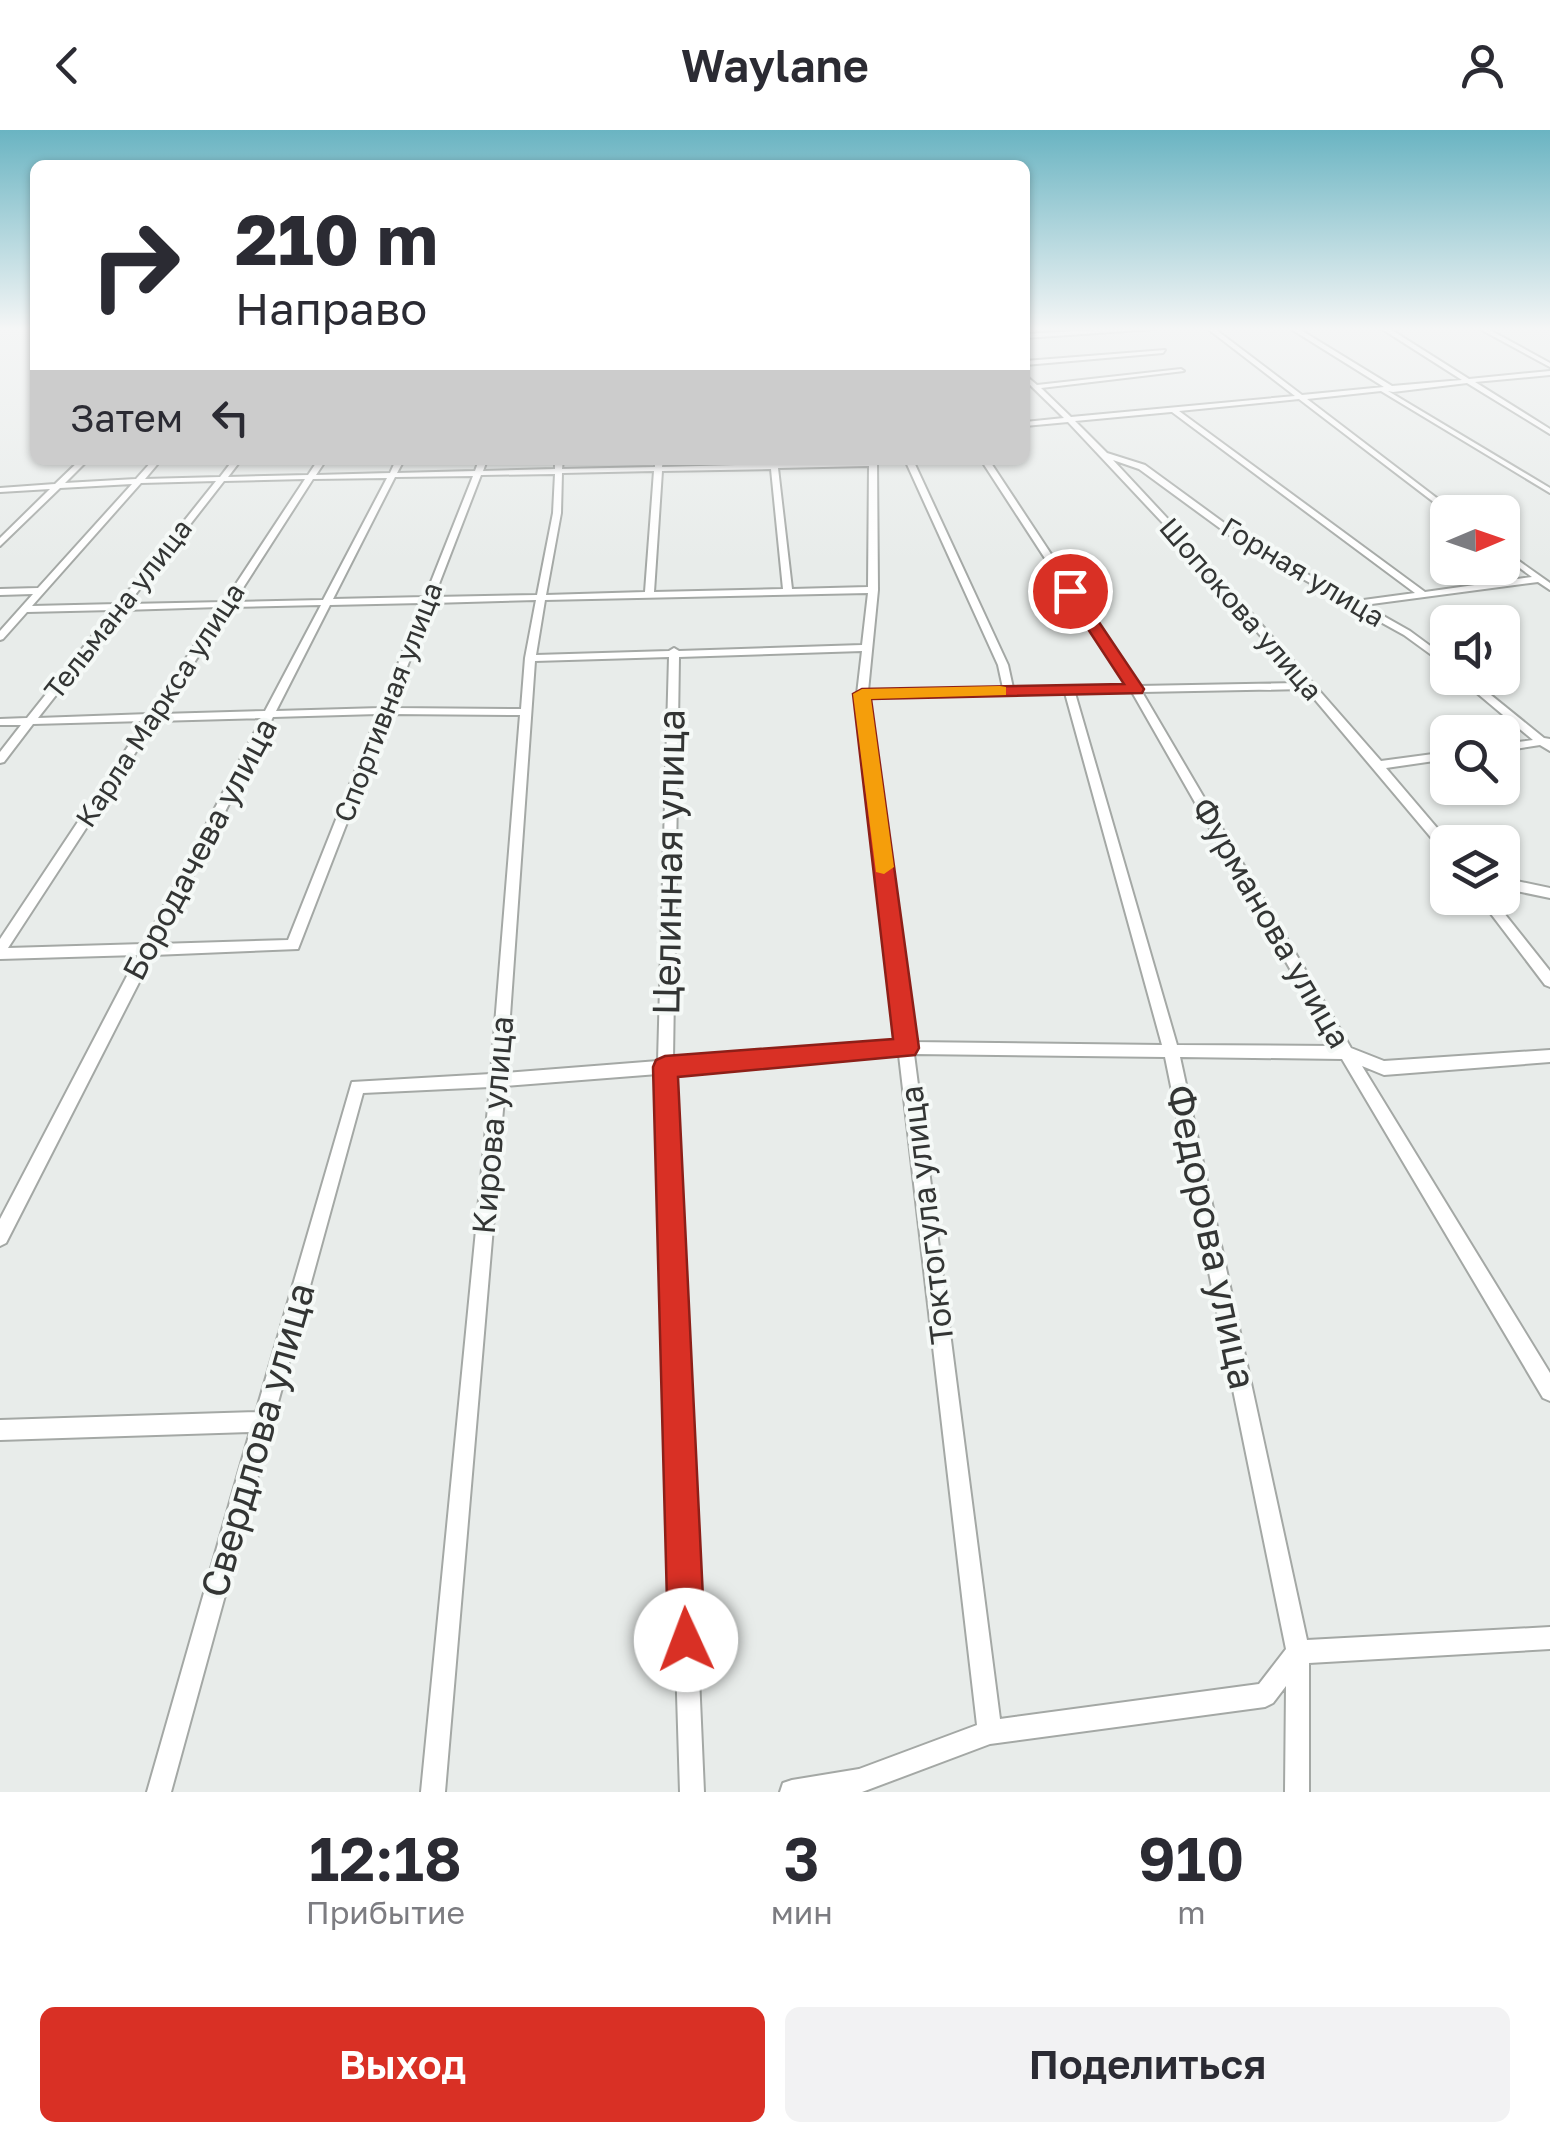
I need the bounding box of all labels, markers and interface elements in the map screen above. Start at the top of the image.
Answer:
icon: back [40,38,95,93]
text: Waylane [681,38,869,92]
icon: person [1455,38,1510,93]
text: 210 m [235,196,438,280]
icon: right [70,200,200,330]
text: Направо [235,281,427,335]
icon: left [203,390,258,445]
text: Затем [70,395,183,440]
north arrow [1430,495,1520,585]
map controls [1430,495,1520,915]
street label: Горная улица [1216,510,1391,633]
street label: Шопокова улица [1153,511,1329,707]
street label: Тельмана улица [37,512,198,705]
pin [1028,549,1113,634]
icon: arrive [1043,564,1098,619]
street label: Карла Маркса улица [68,577,251,833]
street label: Спортивная улица [327,577,448,826]
button: sound [1430,605,1520,695]
street label: Целинная улица [642,709,693,1015]
street label: Бородачева улица [114,711,284,986]
button: search [1430,715,1520,805]
street label: Фурманова улица [1185,791,1359,1054]
button: layers [1430,825,1520,915]
street label: Кирова улица [464,1014,520,1236]
street label: Федорова улица [1158,1080,1267,1393]
street label: Токтогула улица [891,1084,961,1347]
street label: Свердлова улица [190,1277,323,1602]
position arrow [634,1588,738,1692]
text: 12:18 [309,1822,462,1894]
text: 3 [784,1822,820,1894]
text: 910 [1138,1822,1244,1894]
text: Прибытие [306,1893,465,1931]
text: мин [771,1893,833,1931]
text: m [1177,1893,1206,1931]
button: Выход [40,2007,765,2122]
button: Поделиться [785,2007,1510,2122]

